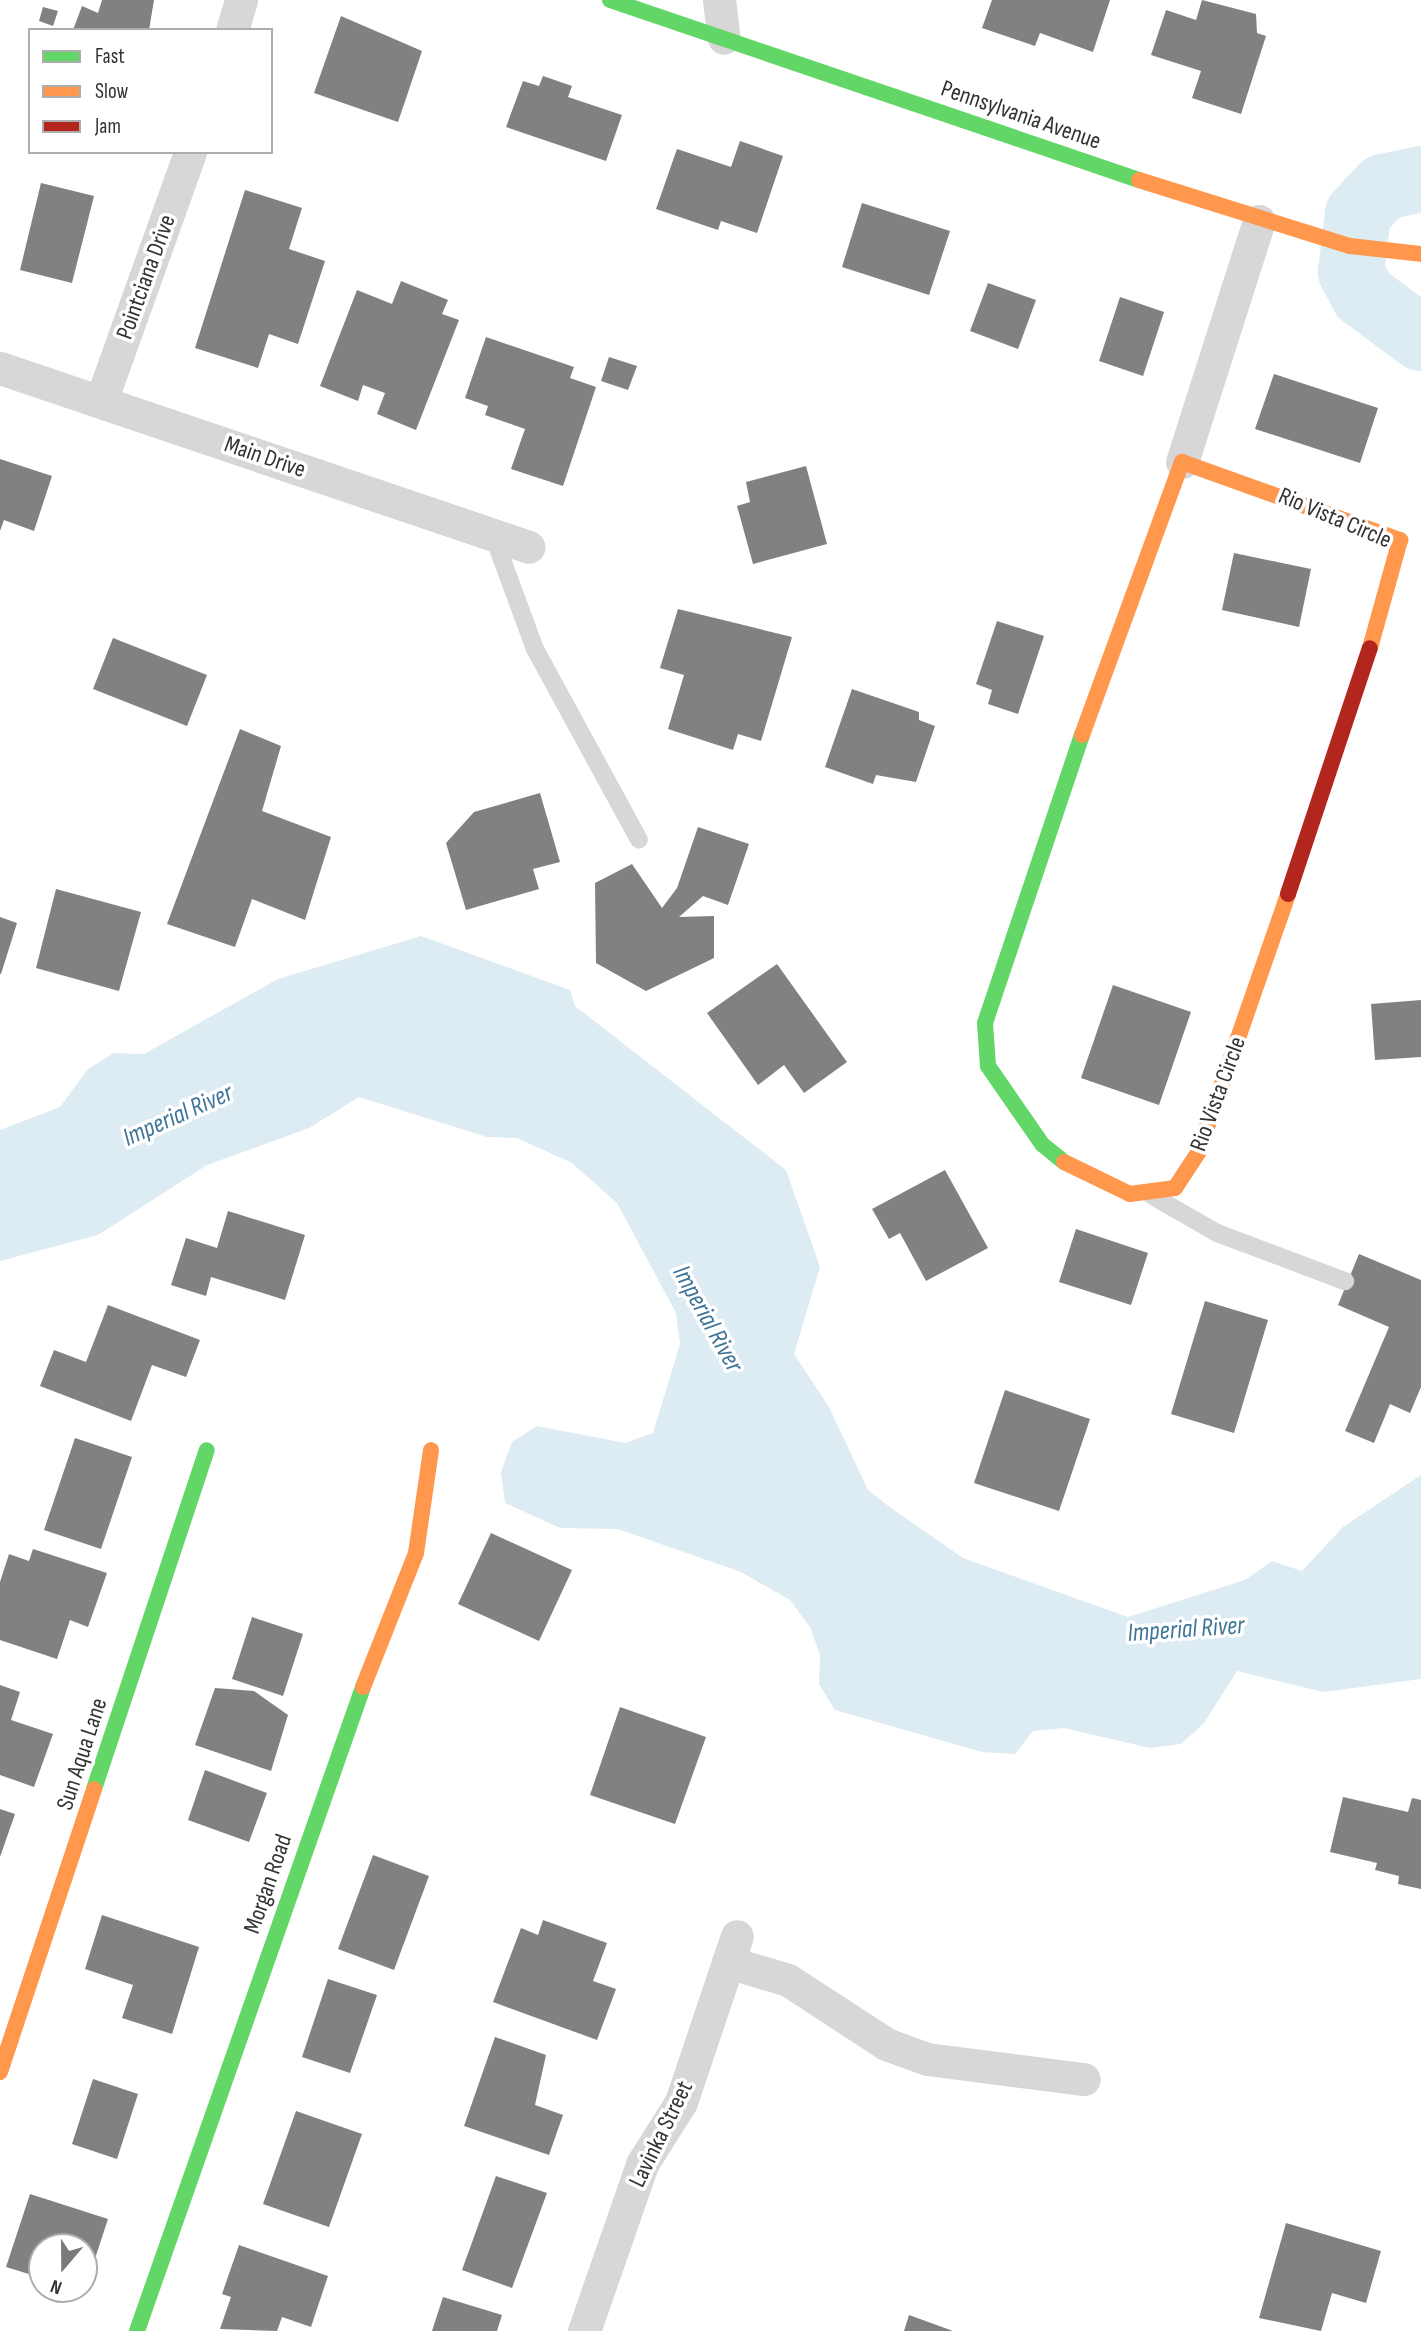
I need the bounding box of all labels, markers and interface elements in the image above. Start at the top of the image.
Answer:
legend [28,28,273,154]
text: Fast [95,44,125,69]
street label: Pennsylvania Avenue [937,74,1105,156]
text: Slow [95,79,128,104]
text: Jam [95,114,121,139]
street label: Pointciana Drive [110,211,182,343]
street label: Main Drive [221,430,309,484]
street label: Rio Vista Circle [1274,481,1396,555]
street label: Rio Vista Circle [1184,1033,1252,1155]
water label: Imperial River [118,1078,238,1154]
water label: Imperial River [665,1260,749,1378]
water label: Imperial River [1127,1610,1245,1650]
street label: Sun Aqua Lane [50,1694,114,1814]
street label: Morgan Road [238,1831,298,1937]
street label: Lavinka Street [623,2076,699,2192]
north arrow [28,2233,98,2303]
text: N [48,2274,65,2299]

